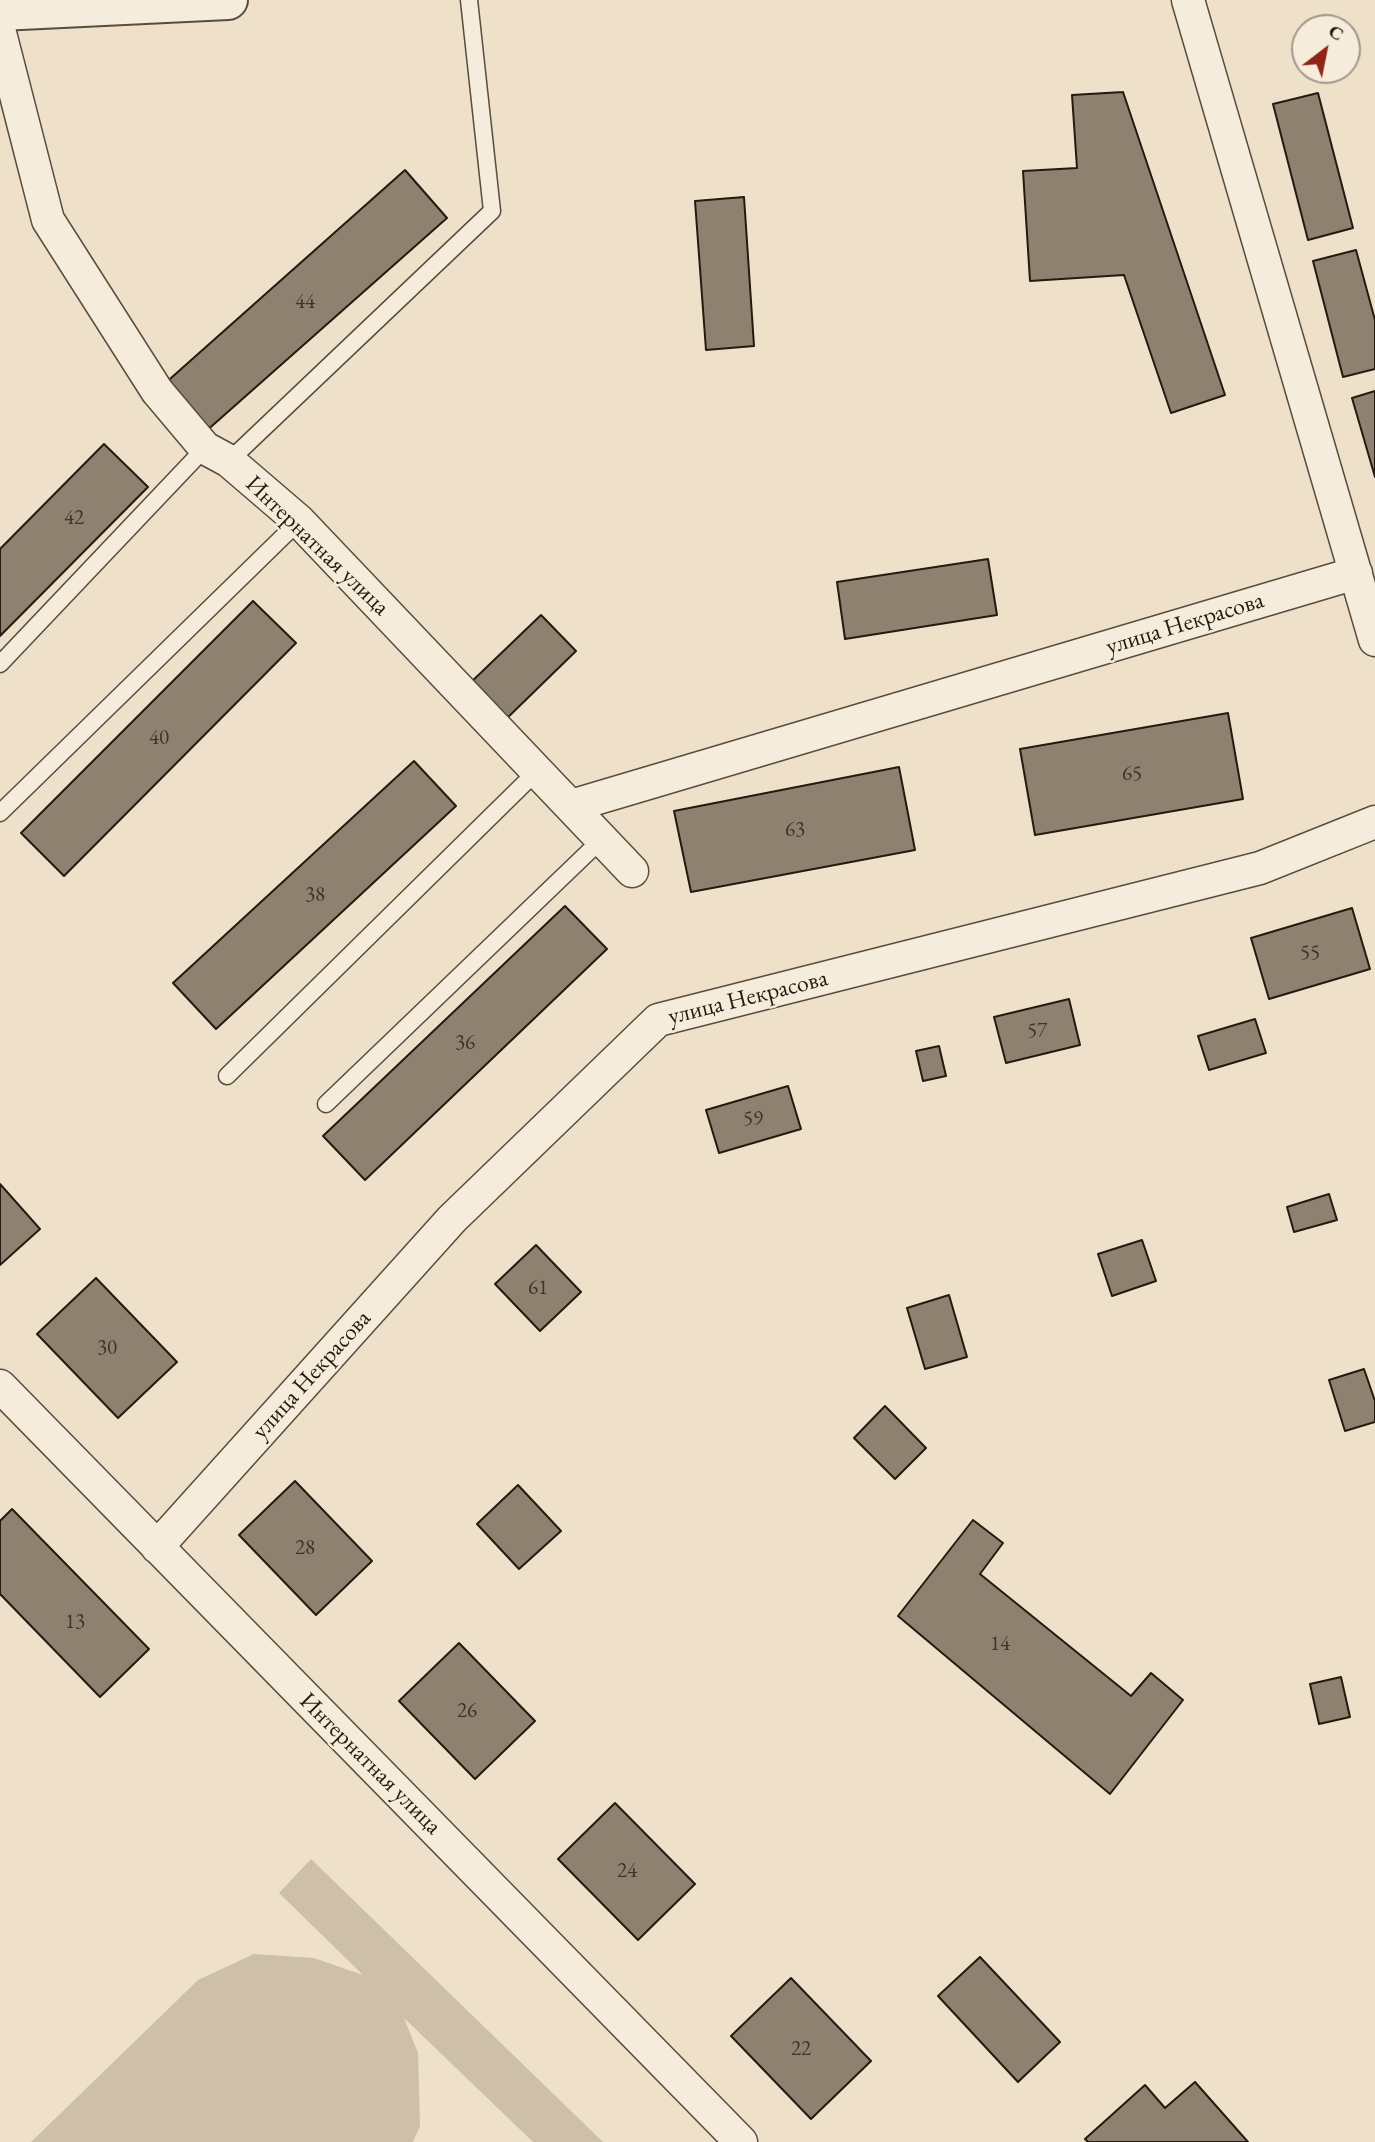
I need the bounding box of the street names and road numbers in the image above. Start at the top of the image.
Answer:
street label: Интернатная улица [239,470,395,622]
street label: улица Некрасова [1103,586,1267,662]
street label: улица Некрасова [665,964,831,1032]
street label: улица Некрасова [247,1305,377,1445]
street label: Интернатная улица [293,1687,447,1841]

